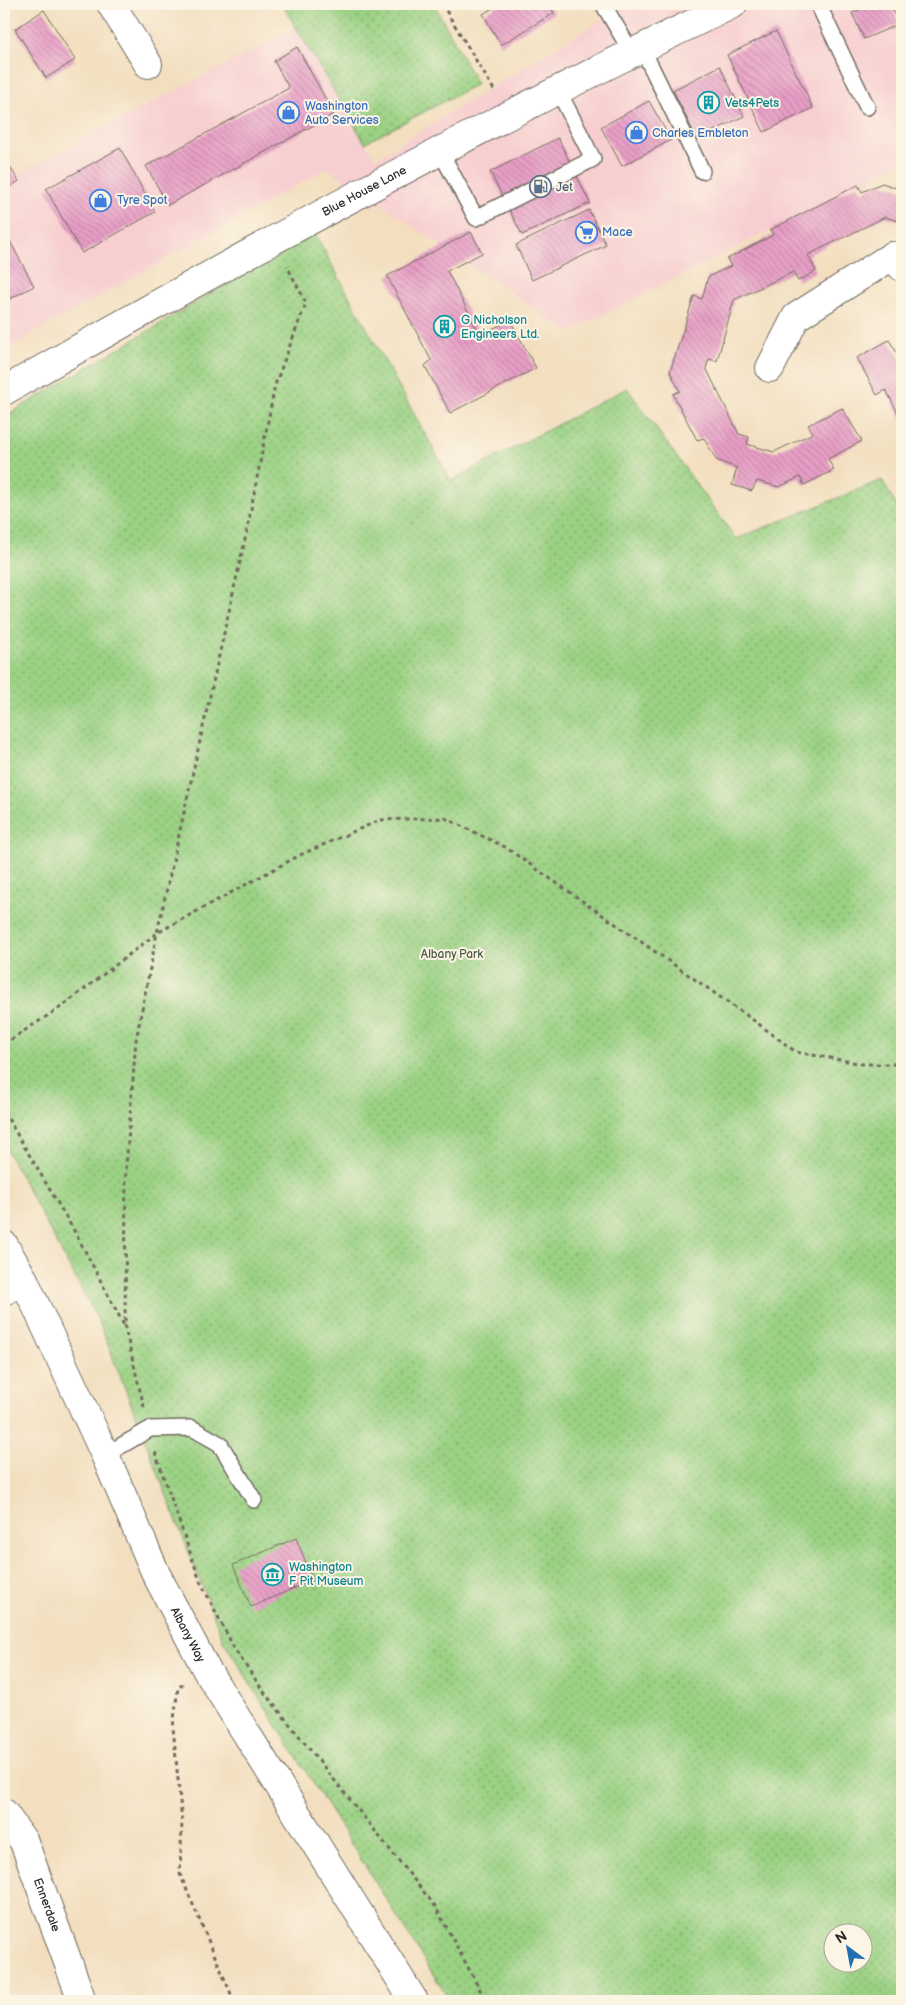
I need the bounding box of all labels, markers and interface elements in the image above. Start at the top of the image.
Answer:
building icon: Vets4Pets [697,91,721,115]
place label: Vets4Pets [725,96,779,111]
place label: Washington Auto Services [305,99,379,128]
shop icon: Washington Auto Services [277,101,301,125]
shop icon: Charles Embleton [624,121,648,145]
place label: Charles Embleton [652,126,749,141]
street label: Blue House Lane [320,163,409,220]
fuel station icon: Jet [528,175,552,199]
place label: Jet [556,180,573,195]
shop icon: Tyre Spot [89,188,113,212]
place label: Tyre Spot [117,193,168,208]
supermarket icon: Mace [574,220,598,244]
place label: Mace [602,225,633,240]
place label: G Nicholson Engineers Ltd. [461,313,539,342]
building icon: G Nicholson Engineers Ltd. [433,315,457,339]
park label: Albany Park [421,947,483,962]
place label: Washington F Pit Museum [289,1560,363,1589]
museum icon: Washington F Pit Museum [261,1562,285,1586]
street label: Albany Way [167,1605,208,1665]
street label: Ennerdale [30,1876,63,1934]
north arrow [824,1922,874,1972]
text: N [832,1927,850,1947]

